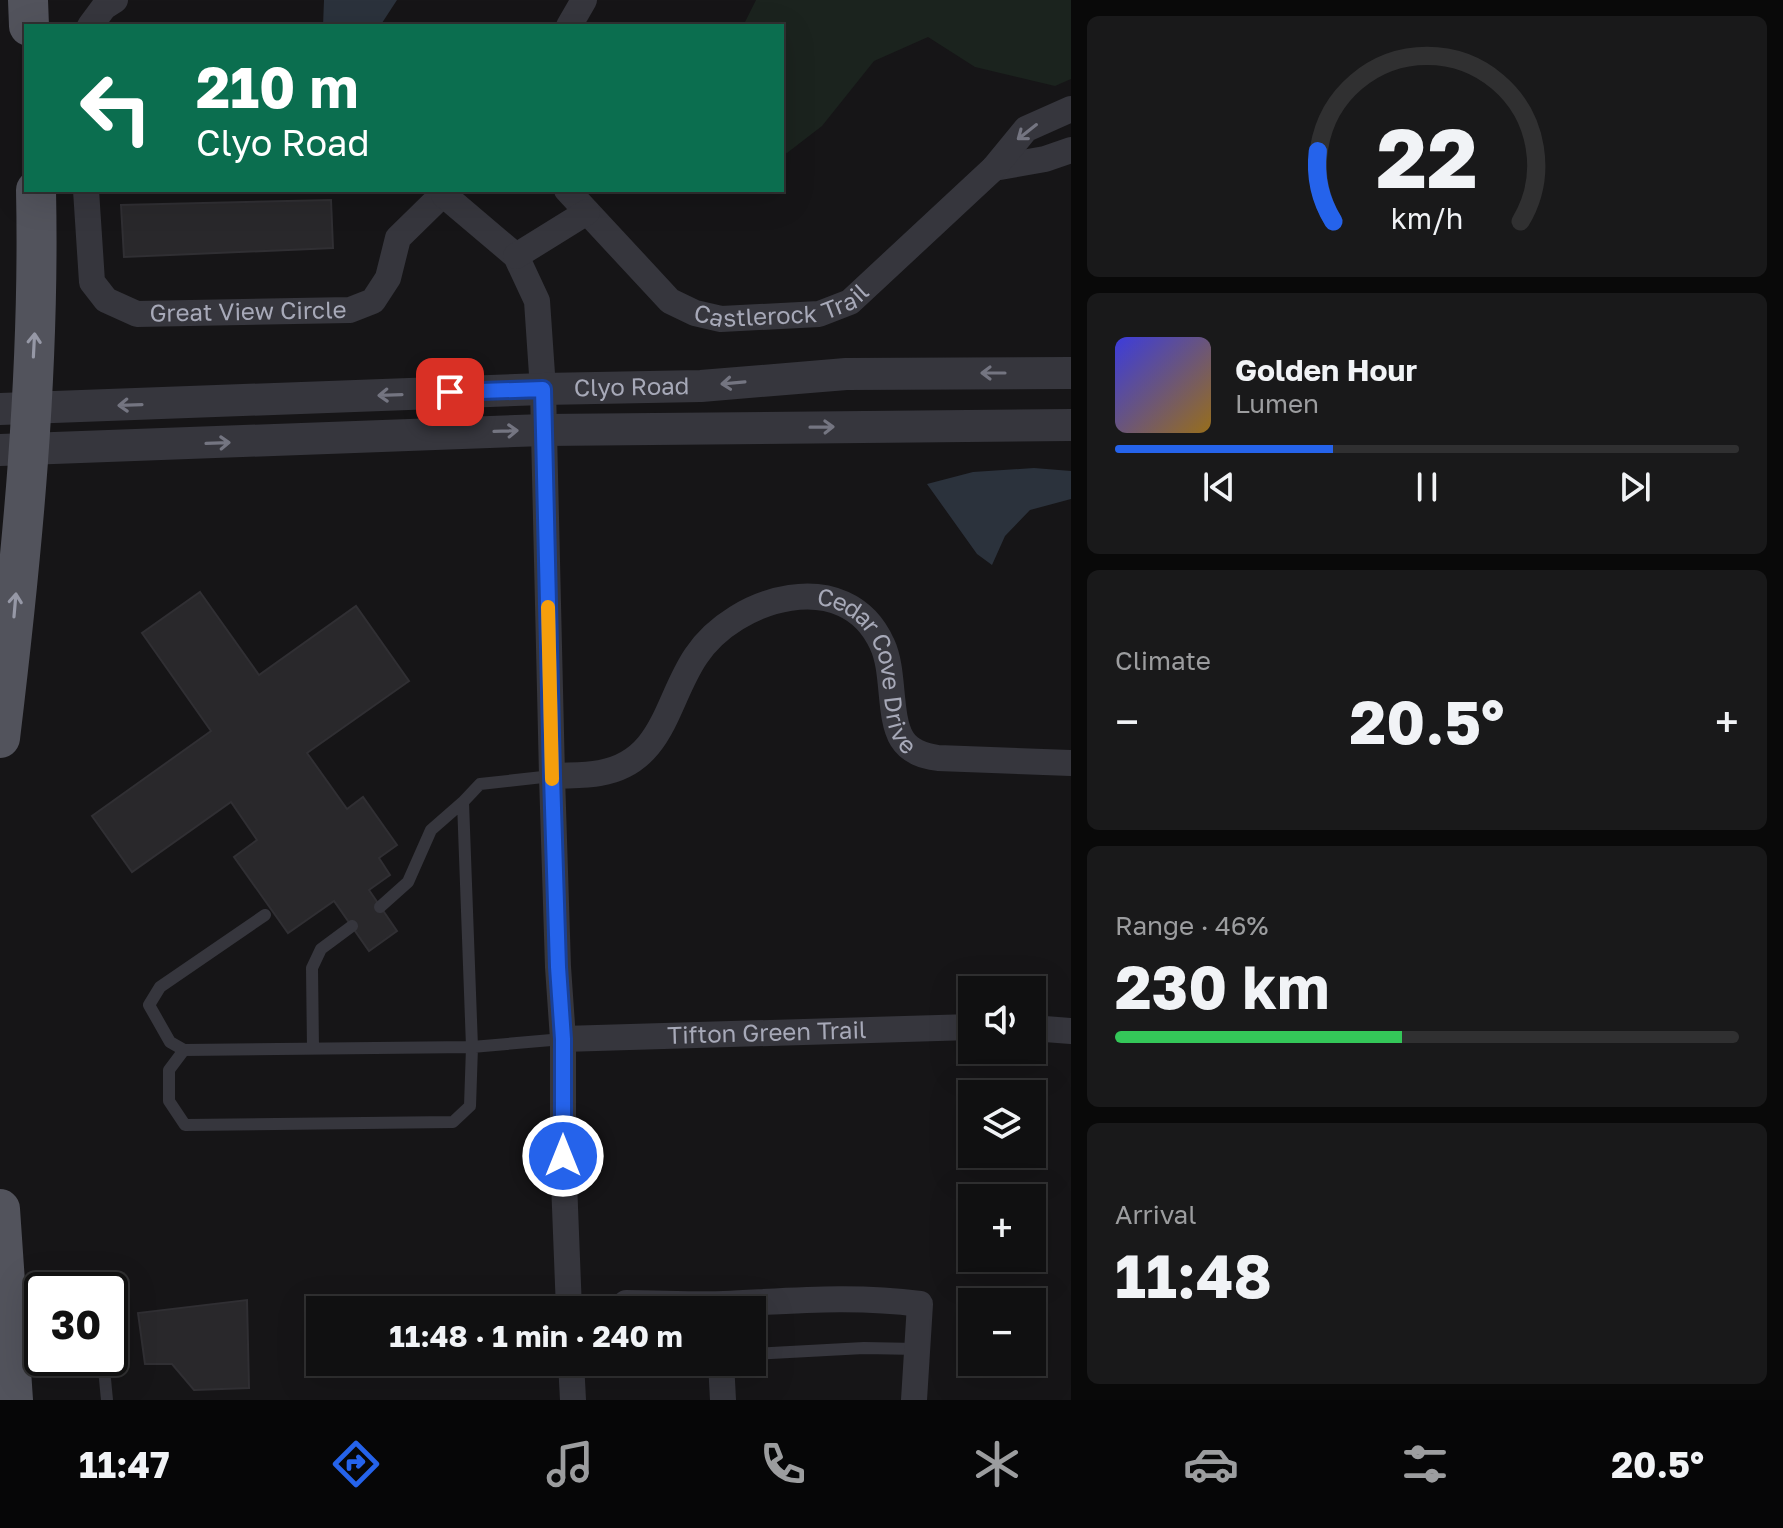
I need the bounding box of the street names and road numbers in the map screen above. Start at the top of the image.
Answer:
street label: Castlerock Trail [691,276,874,332]
street label: Great View Circle [149,294,347,327]
street label: Clyo Road [573,370,690,401]
street label: Cedar Cove Drive [815,581,923,760]
street label: Tifton Green Trail [667,1014,867,1049]

